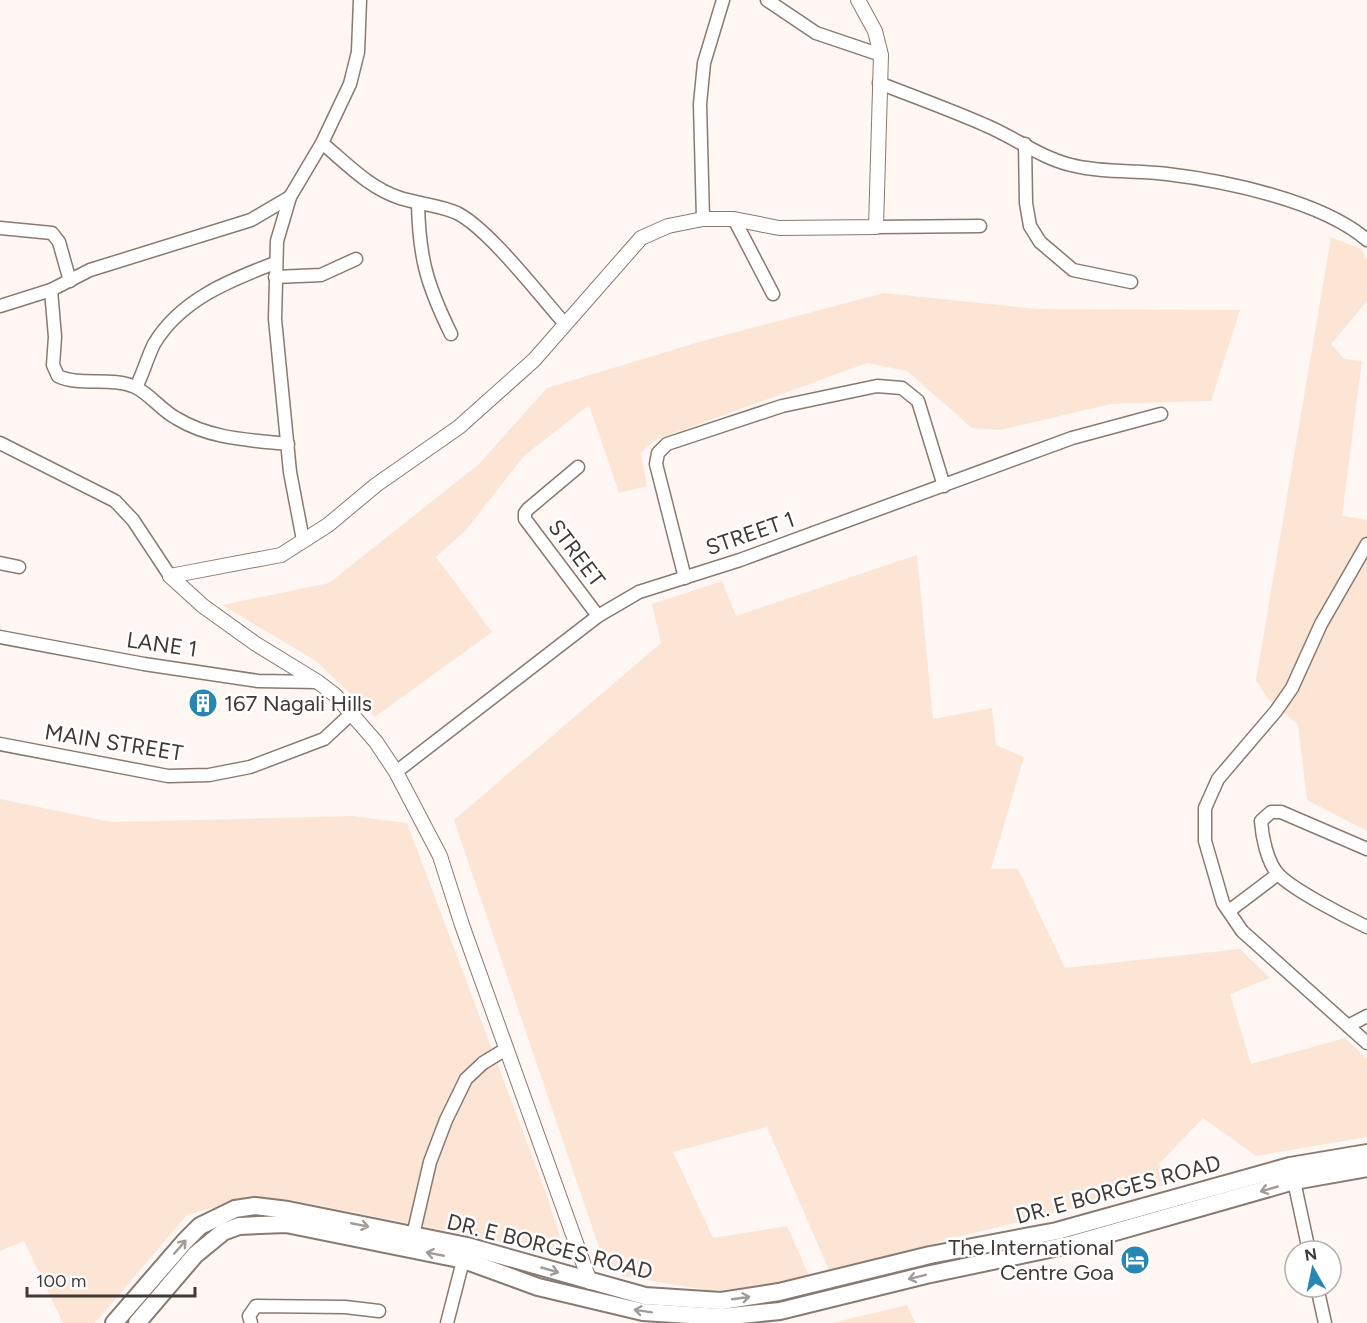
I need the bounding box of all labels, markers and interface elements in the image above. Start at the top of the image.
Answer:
street label: STREET 1 [702,506,798,561]
street label: STREET [542,514,611,592]
street label: LANE 1 [125,626,199,663]
building icon: 167 Nagali Hills [187,687,219,719]
place label: 167 Nagali Hills [224,690,372,717]
street label: MAIN STREET [43,718,185,767]
street label: DR. E BORGES ROAD [1013,1149,1224,1230]
one-way arrow [1260,1183,1279,1195]
street label: DR. E BORGES ROAD [444,1208,656,1285]
one-way arrow [350,1220,369,1231]
place label: The International Centre Goa [948,1234,1114,1286]
north arrow [1283,1239,1343,1299]
one-way arrow [173,1240,187,1255]
hotel icon: The International Centre Goa [1119,1244,1151,1276]
text: N [1303,1244,1318,1265]
one-way arrow [425,1248,445,1259]
scale bar [27,1260,195,1298]
one-way arrow [540,1265,559,1276]
text: 100 m [36,1270,86,1292]
one-way arrow [908,1272,927,1284]
one-way arrow [730,1292,750,1303]
one-way arrow [633,1305,653,1316]

